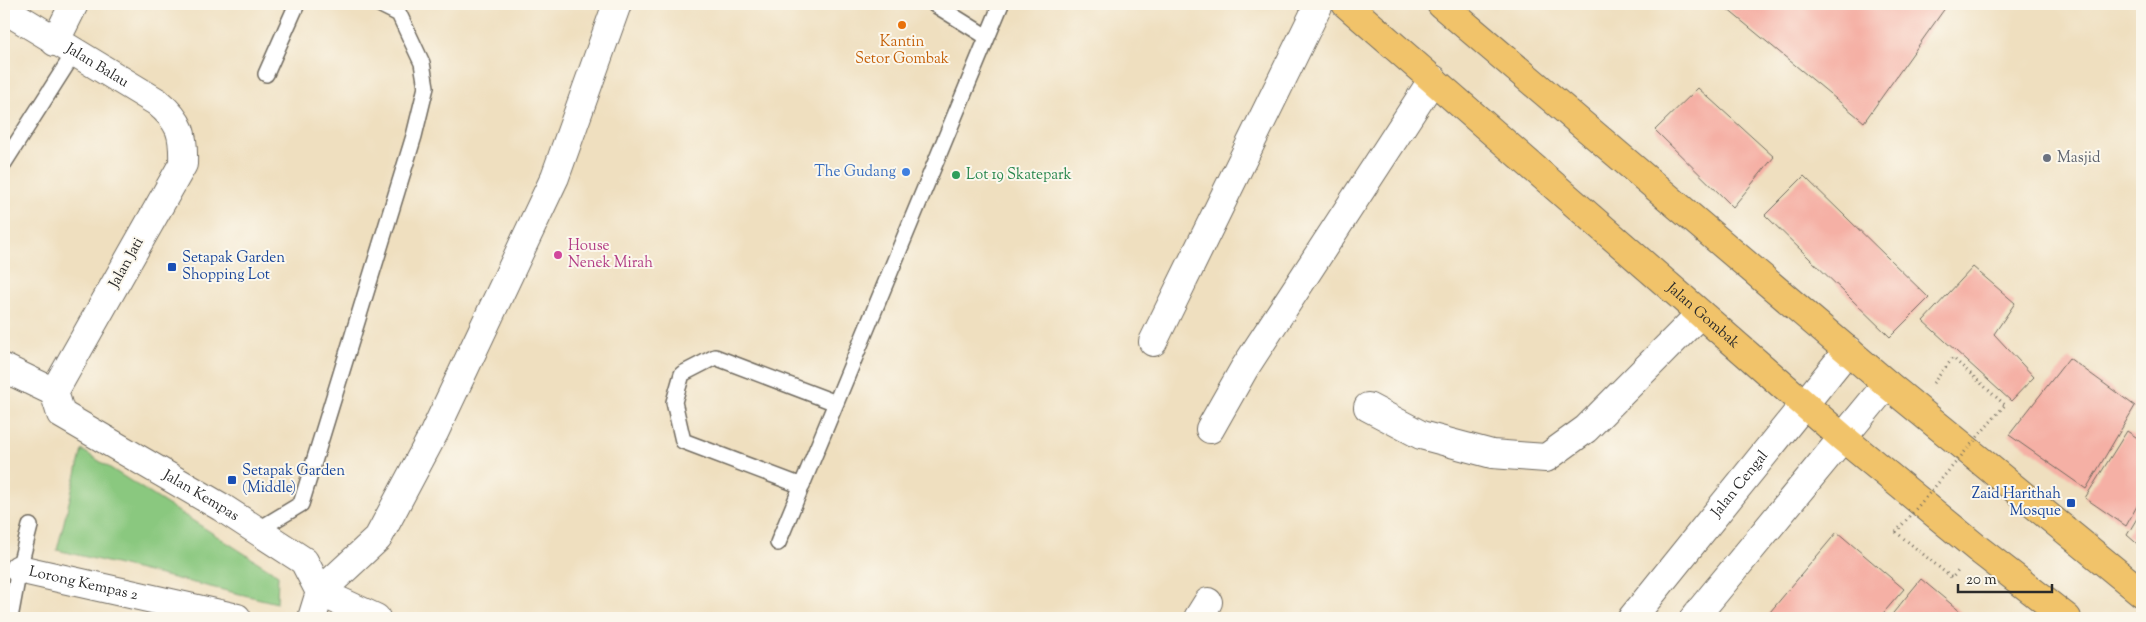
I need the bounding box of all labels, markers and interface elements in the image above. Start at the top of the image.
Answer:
marker: Kantin Setor Gombak [896,19,908,31]
place label: Kantin Setor Gombak [855,32,949,70]
street label: Jalan Balau [61,38,133,93]
place label: Masjid [2057,148,2101,169]
marker: Masjid [2041,152,2053,164]
place label: The Gudang [814,162,896,183]
place label: Lot 19 Skatepark [966,165,1072,186]
marker: The Gudang [900,166,912,178]
marker: Lot 19 Skatepark [950,169,962,181]
street label: Jalan Jati [104,234,150,293]
place label: House Nenek Mirah [568,236,653,274]
place label: Setapak Garden Shopping Lot [182,248,285,286]
marker: House Nenek Mirah [552,249,564,261]
marker: Setapak Garden Shopping Lot [166,261,178,273]
street label: Jalan Gombak [1661,277,1744,353]
street label: Jalan Cengal [1706,446,1773,523]
place label: Setapak Garden (Middle) [242,461,345,499]
street label: Jalan Kempas [158,464,243,526]
marker: Setapak Garden (Middle) [226,474,238,486]
place label: Zaid Harithah Mosque [1972,484,2061,522]
marker: Zaid Harithah Mosque [2065,497,2077,509]
street label: Lorong Kempas 2 [27,561,140,606]
scale bar [1958,562,2052,594]
text: 20 m [1966,570,1997,591]

